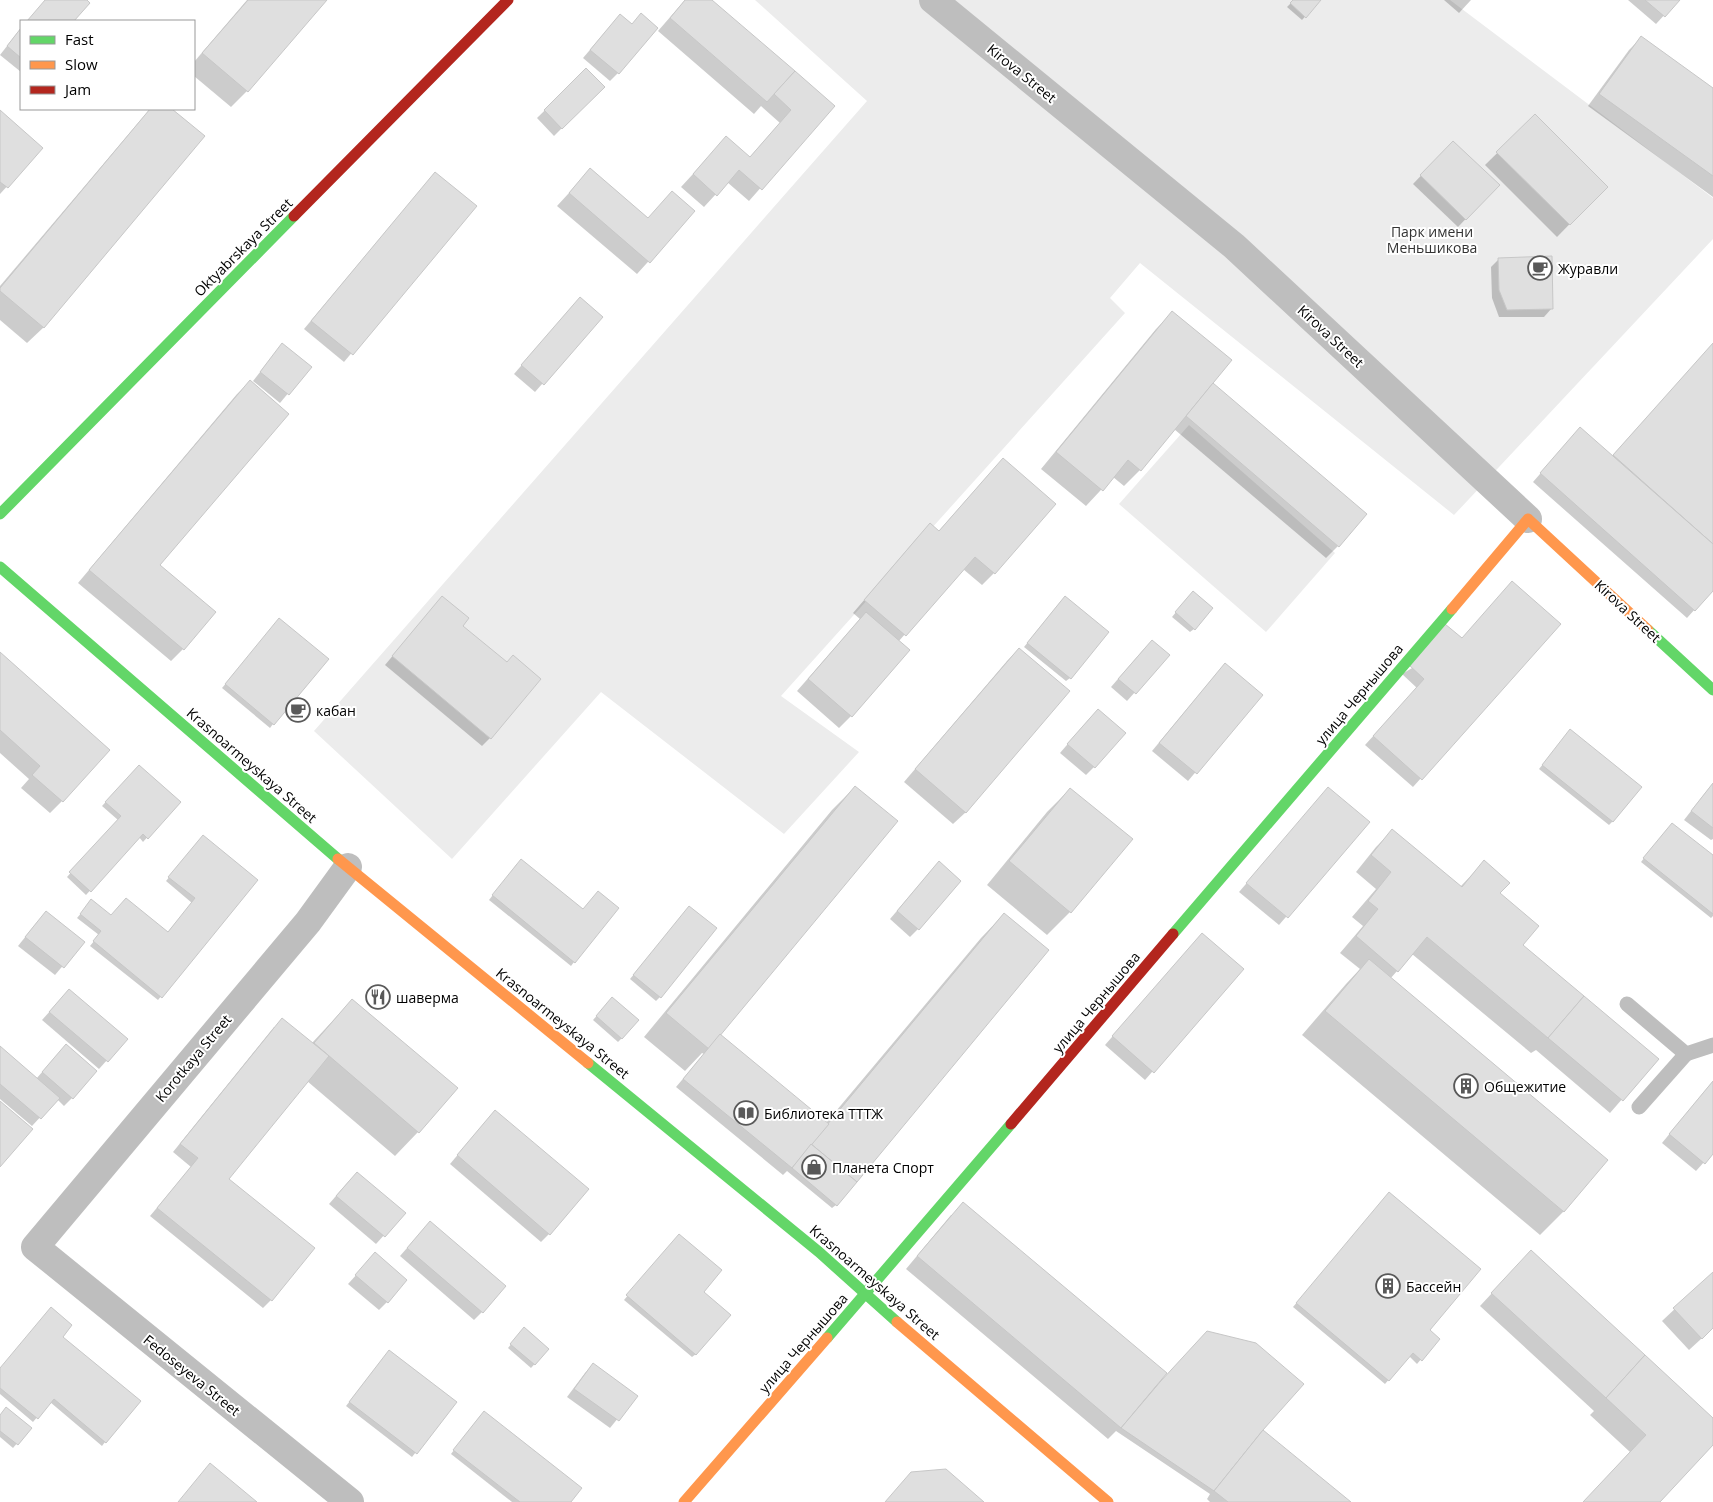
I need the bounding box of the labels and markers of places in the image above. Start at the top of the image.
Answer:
cafe icon: Журавли [1527,255,1553,281]
place label: Журавли [1558,259,1618,278]
cafe icon: кабан [285,697,311,723]
place label: кабан [316,701,356,720]
restaurant icon: шаверма [365,984,391,1010]
place label: шаверма [396,988,459,1007]
building icon: Общежитие [1453,1073,1479,1099]
place label: Общежитие [1484,1077,1566,1096]
library icon: Библиотека ТТТЖ [733,1100,759,1126]
place label: Библиотека ТТТЖ [764,1104,883,1123]
shop icon: Планета Спорт [801,1154,827,1180]
place label: Планета Спорт [832,1158,934,1177]
building icon: Бассейн [1375,1273,1401,1299]
place label: Бассейн [1406,1277,1461,1296]

